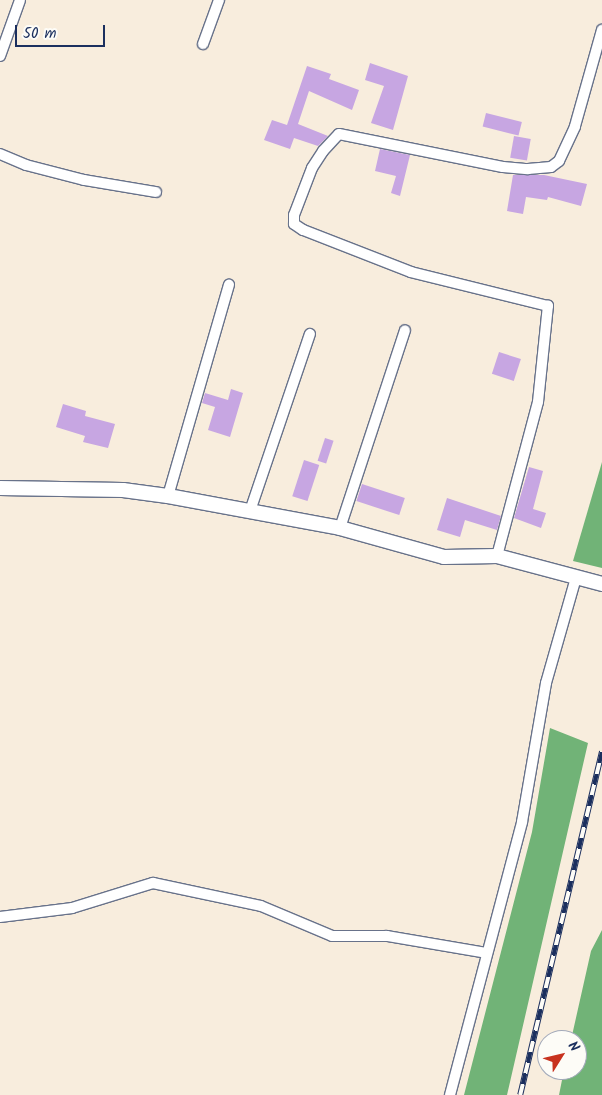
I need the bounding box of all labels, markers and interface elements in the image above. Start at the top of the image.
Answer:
scale bar [18,15,108,47]
text: 50 m [23,22,57,46]
north arrow [537,1030,587,1080]
text: N [562,1037,585,1057]

